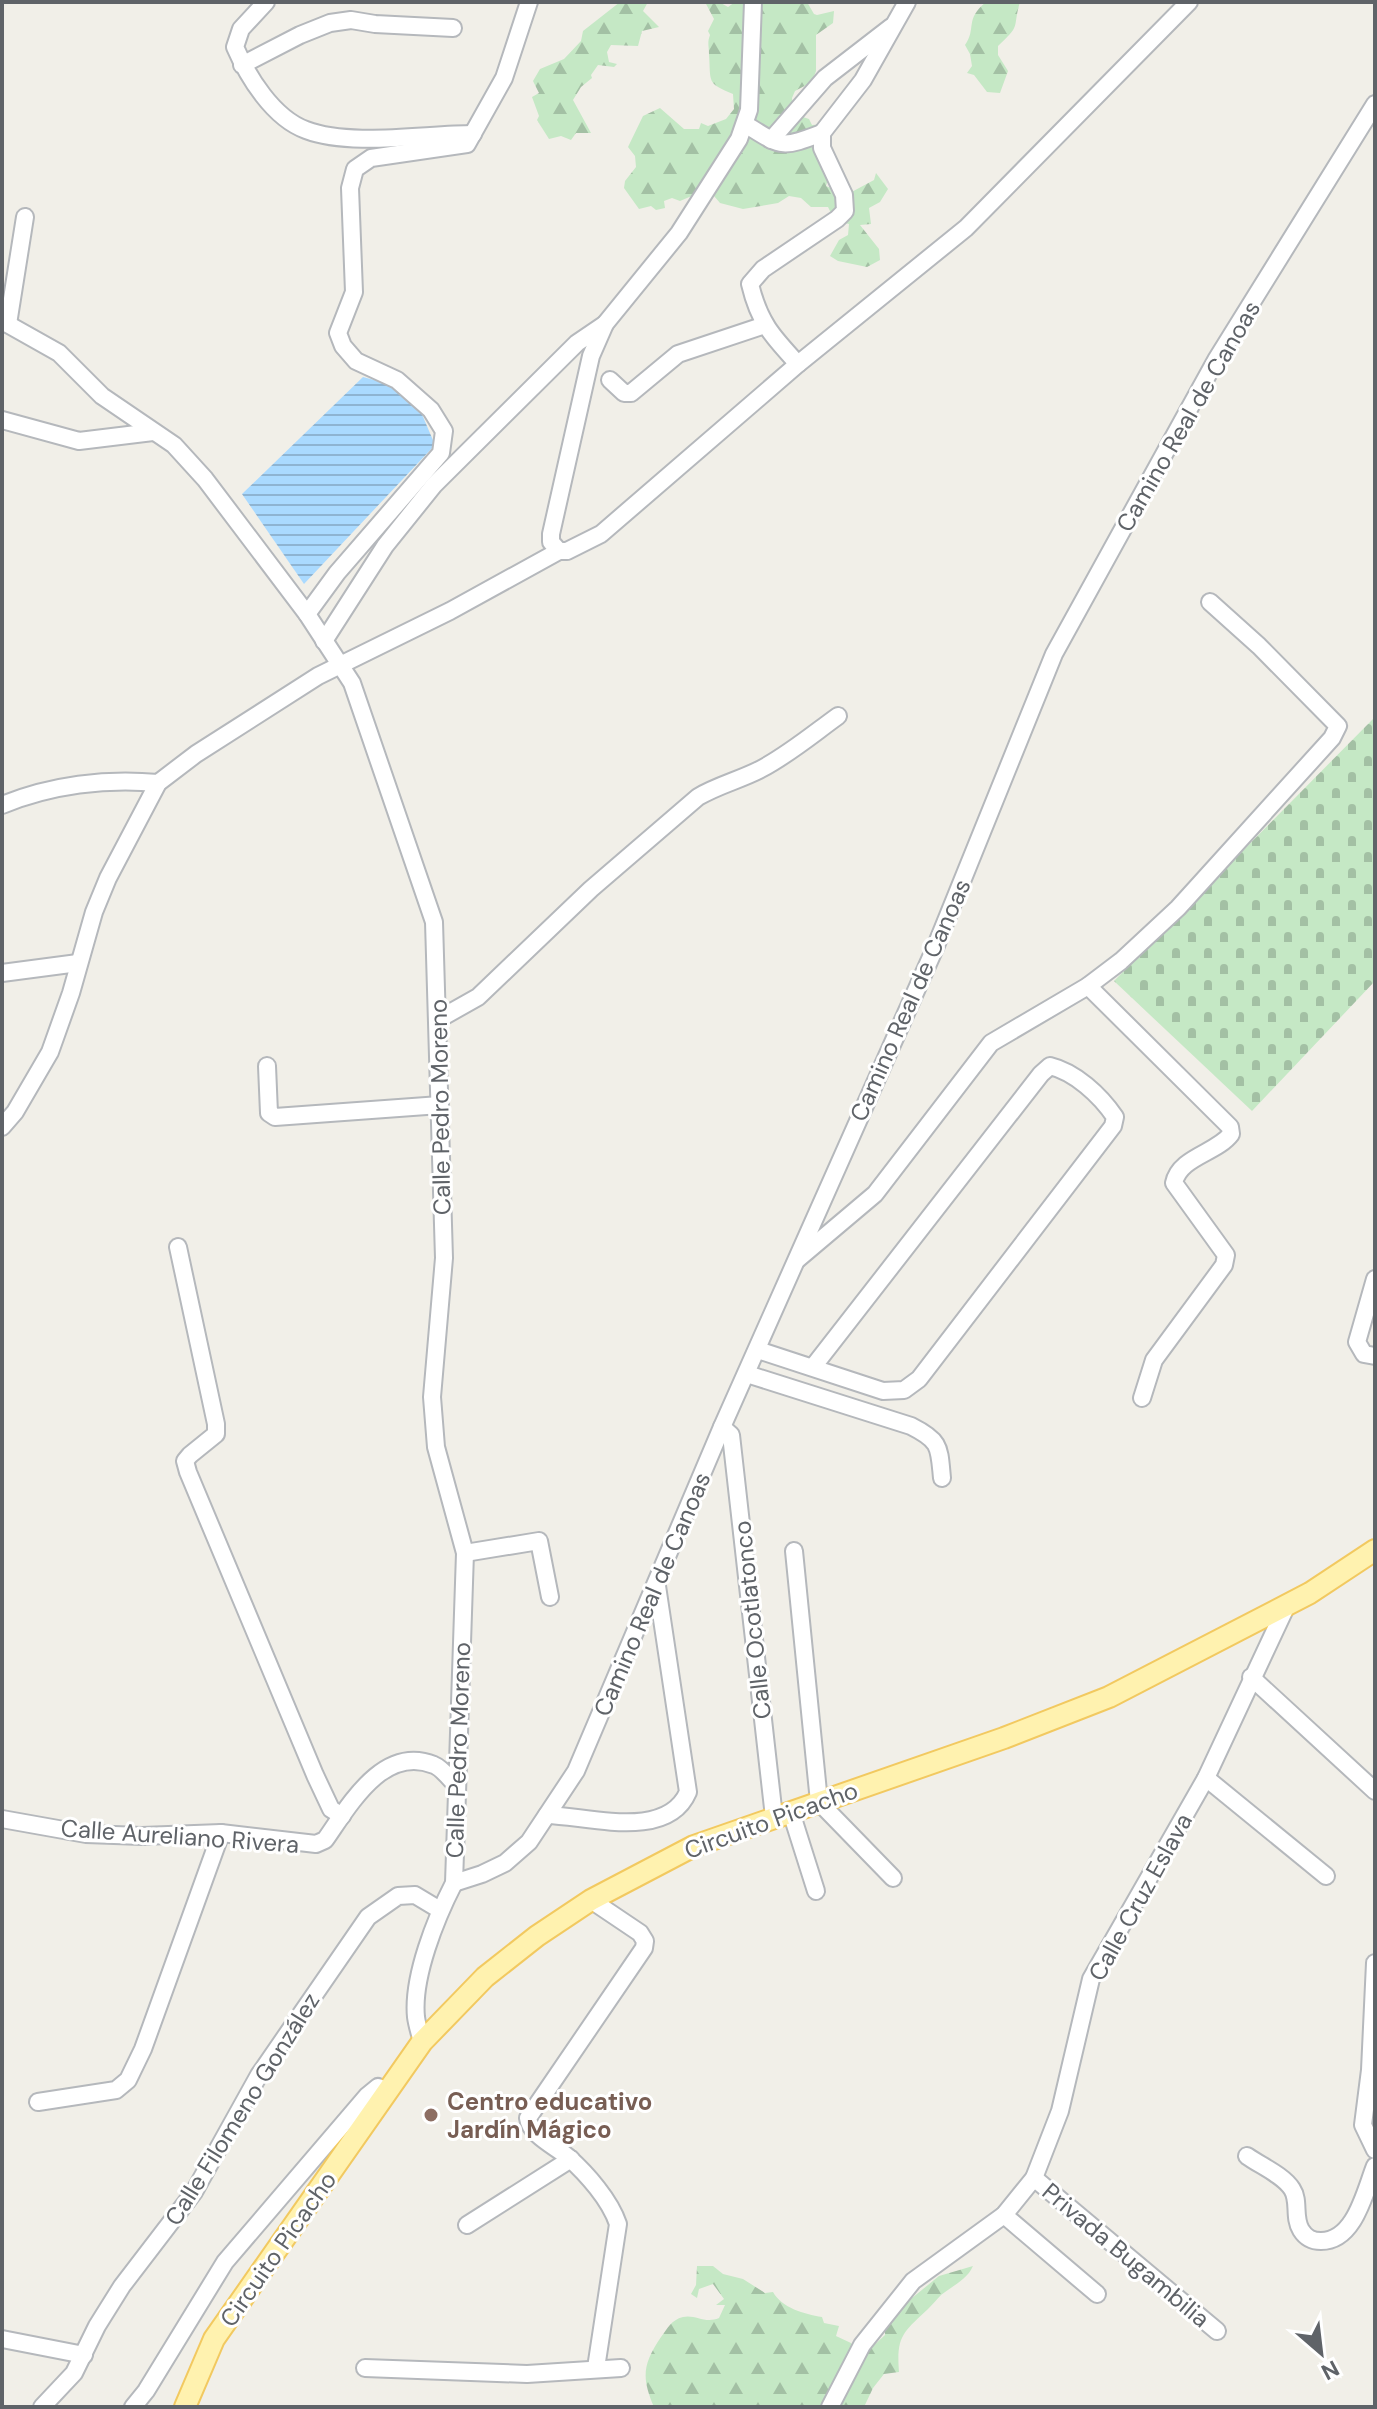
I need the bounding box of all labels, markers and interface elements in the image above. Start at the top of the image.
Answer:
street label: Camino Real de Canoas [1109,295,1267,537]
street label: Camino Real de Canoas [843,874,977,1126]
street label: Calle Pedro Moreno [423,999,457,1215]
street label: Camino Real de Canoas [587,1467,717,1721]
street label: Calle Ocotlatonco [726,1519,778,1721]
street label: Calle Pedro Moreno [439,1641,477,1859]
street label: Circuito Picacho [680,1774,862,1866]
street label: Calle Cruz Eslava [1081,1808,1199,1986]
street label: Calle Aureliano Rivera [60,1812,300,1860]
street label: Calle Filomeno González [158,1987,326,2231]
place label: Centro educativo Jardín Mágico [447,2086,652,2145]
marker: Centro educativo Jardín Mágico [422,2106,440,2124]
street label: Circuito Picacho [213,2165,343,2333]
street label: Privada Bugambilia [1036,2176,1216,2334]
north arrow [1281,2313,1361,2393]
text: N [1316,2354,1344,2387]

